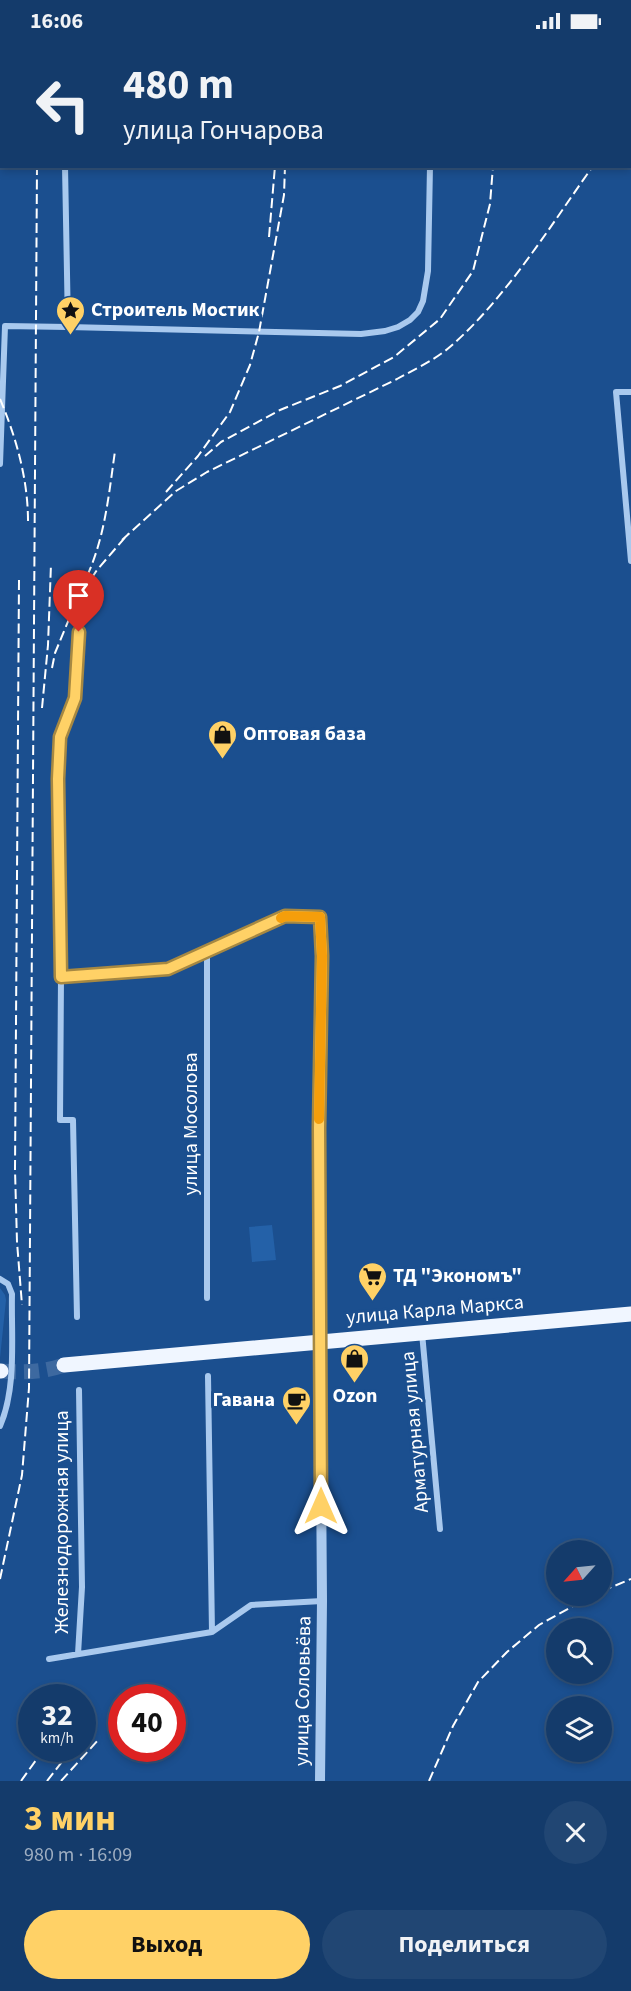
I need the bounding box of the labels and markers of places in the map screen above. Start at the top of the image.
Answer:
place icon: Строитель Мостик [54,294,86,336]
place label: Строитель Мостик [91,296,260,324]
pin [53,570,104,632]
shop icon: Оптовая база [206,718,238,760]
place label: Оптовая база [243,720,366,748]
supermarket icon: ТД "Экономъ" [356,1260,388,1302]
place label: ТД "Экономъ" [393,1262,522,1290]
shop icon: Ozon [339,1342,371,1384]
place label: Ozon [333,1382,377,1410]
cafe icon: Гавана [280,1384,312,1426]
place label: Гавана [212,1386,275,1414]

